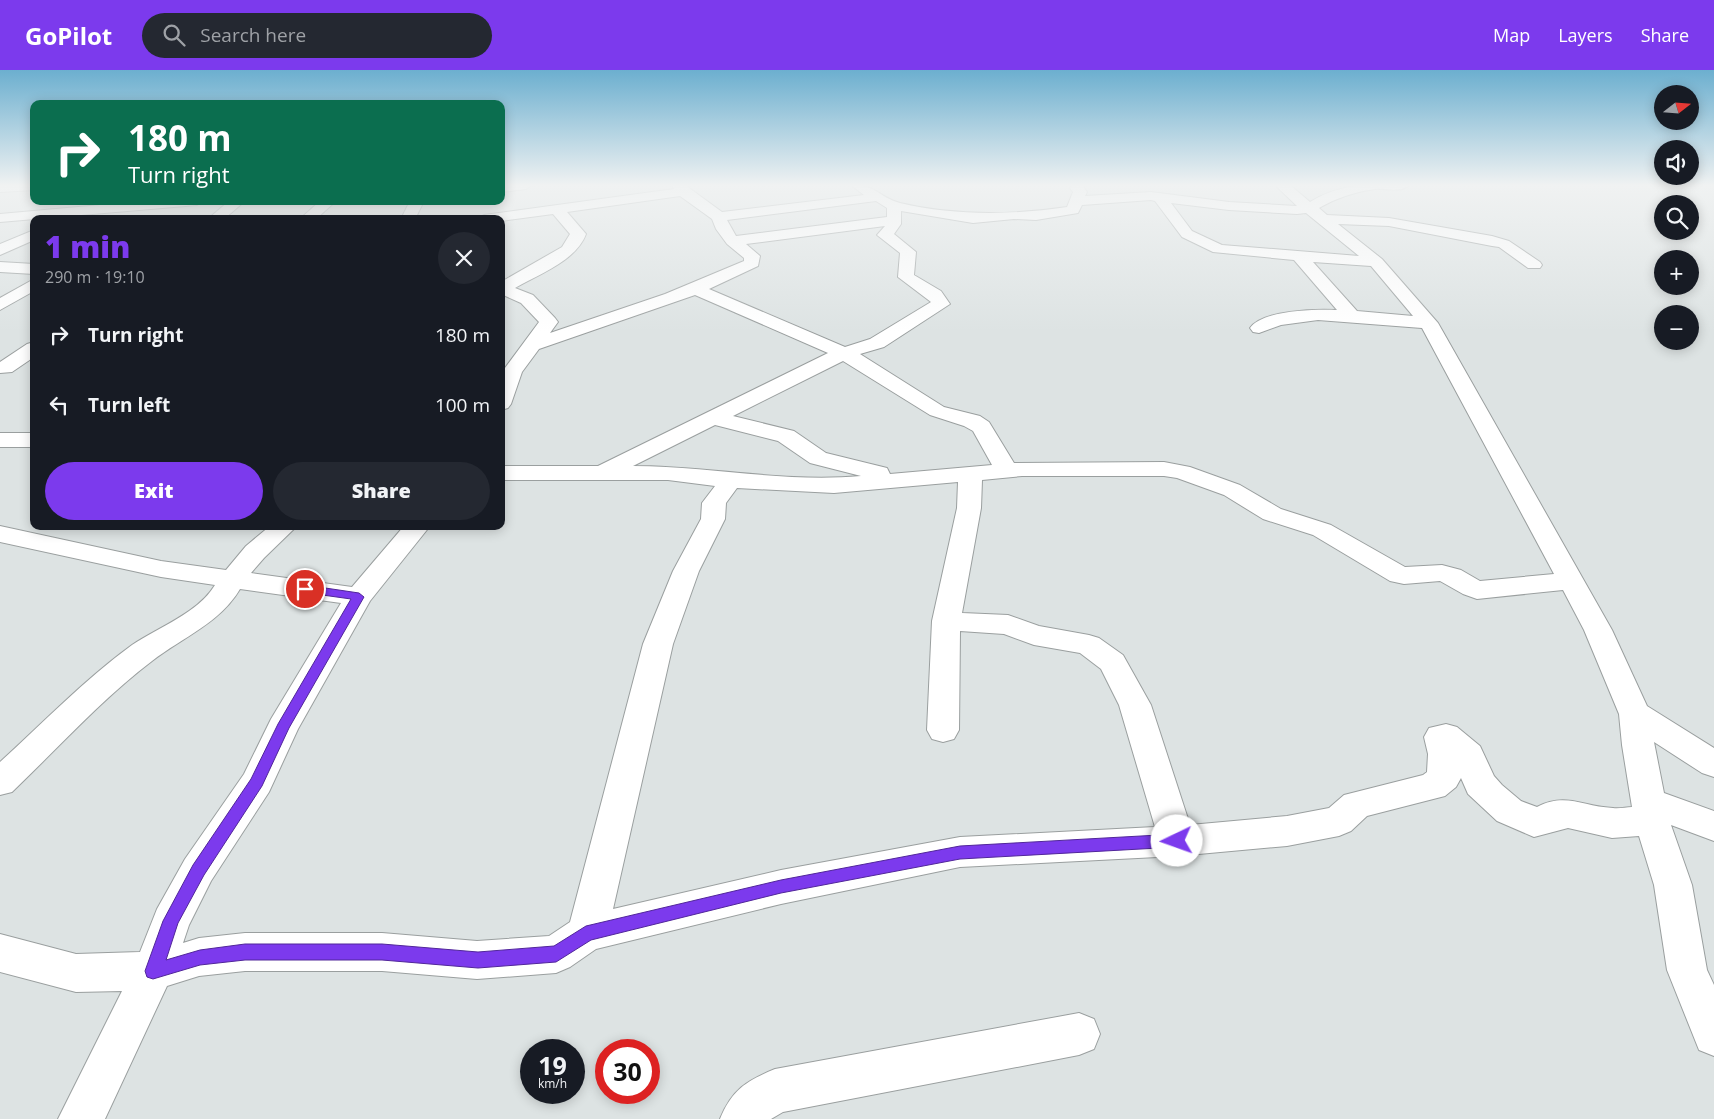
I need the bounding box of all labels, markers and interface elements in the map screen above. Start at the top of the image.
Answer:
search box [142,13,492,58]
text: GoPilot [25,19,112,52]
icon: search [160,21,188,49]
text: Search here [200,22,306,48]
text: Map [1493,23,1530,47]
text: Layers [1558,23,1613,47]
text: Share [1641,23,1689,47]
north arrow [1654,85,1699,130]
map controls [1654,85,1699,350]
text: 180 m [128,114,232,161]
icon: right [45,120,110,185]
button: sound [1654,140,1699,185]
text: Turn right [128,159,230,189]
button: search [1654,195,1699,240]
text: 1 min [45,226,130,267]
button: close [438,232,490,284]
button: + [1654,250,1699,295]
text: 290 m · 19:10 [45,266,145,288]
button: − [1654,305,1699,350]
icon: right [45,321,73,349]
text: Turn right [88,322,183,348]
text: 180 m [435,322,490,348]
icon: left [45,391,73,419]
text: Turn left [88,392,170,418]
text: 100 m [435,392,490,418]
button: Exit [45,462,263,520]
button: Share [273,462,490,520]
pin [284,568,326,610]
icon: arrive [291,575,319,603]
position arrow [1150,814,1202,866]
speed limit sign: 30 [595,1039,660,1104]
text: 19 [538,1048,567,1082]
text: km/h [538,1075,567,1092]

